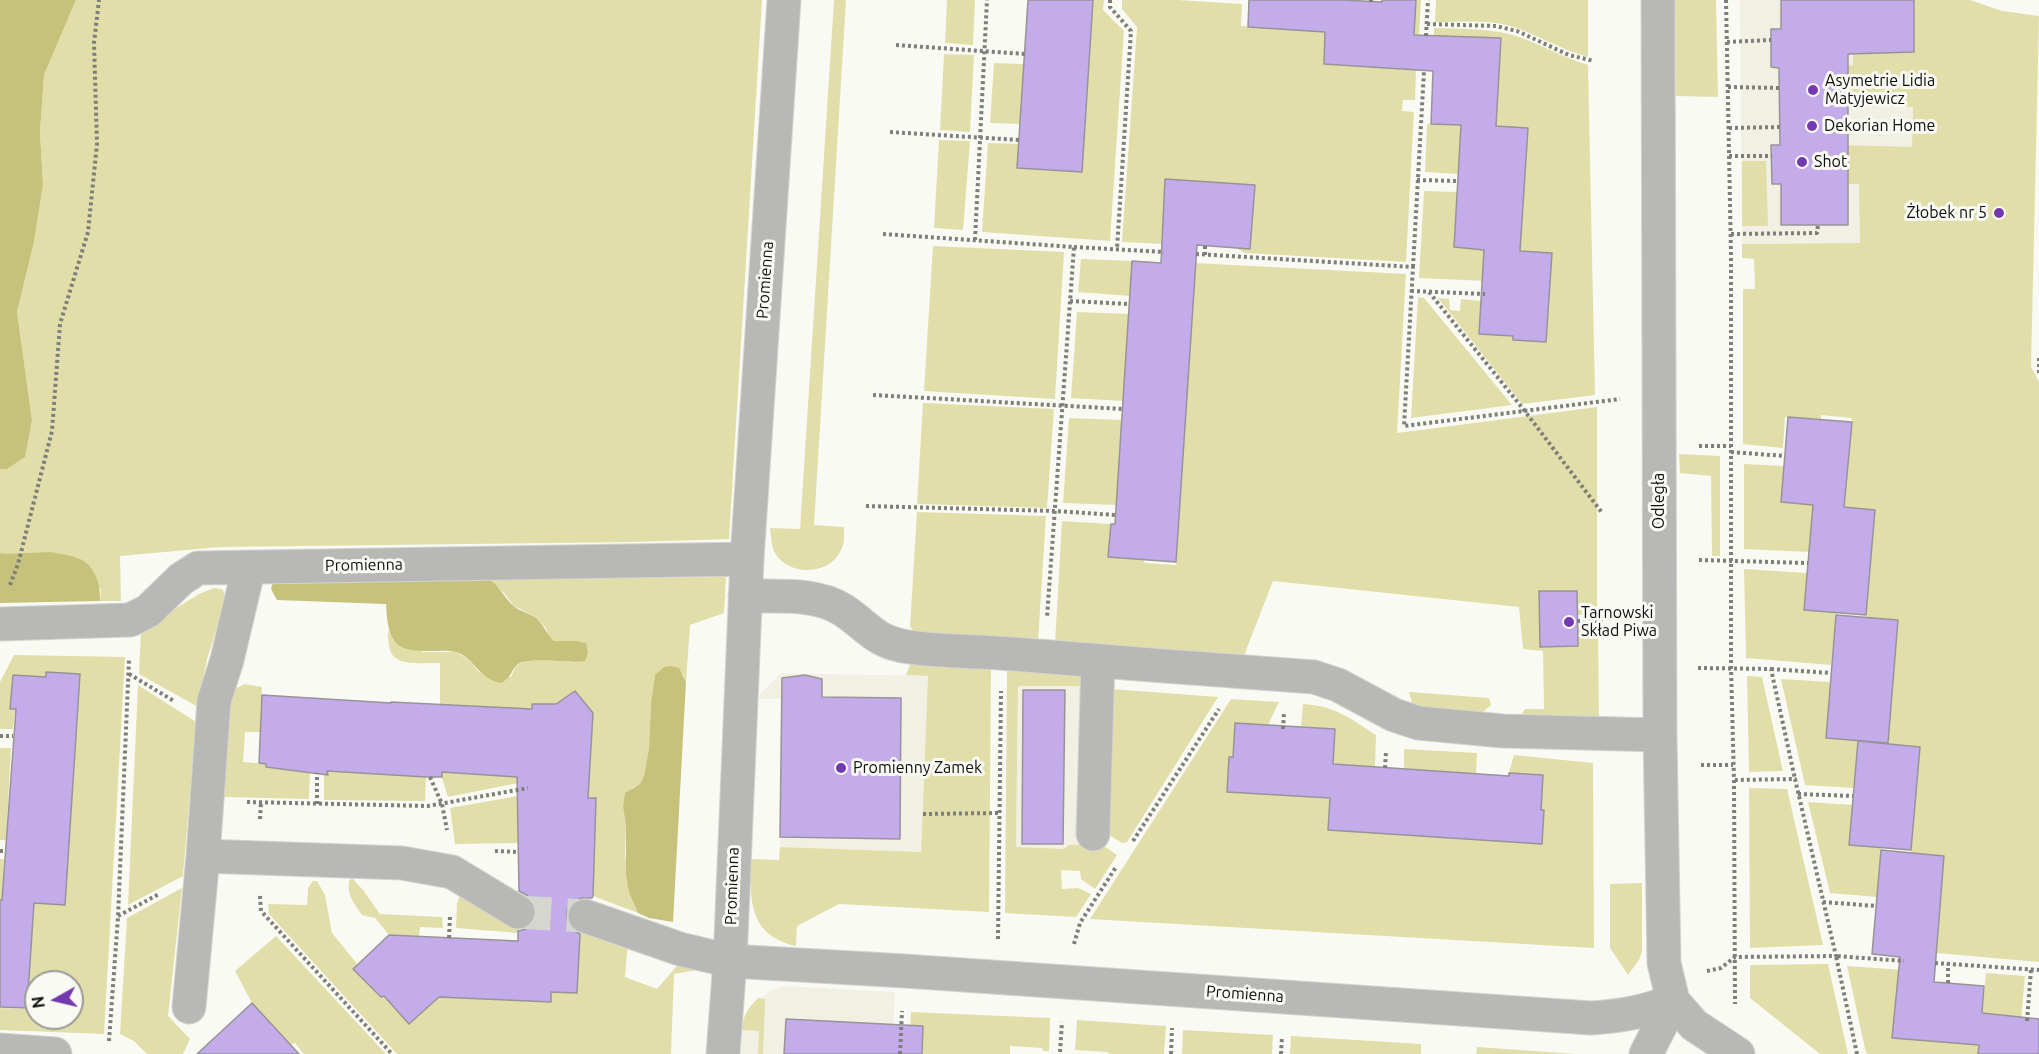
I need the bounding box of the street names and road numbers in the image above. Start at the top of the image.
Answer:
street label: Promienna [753,240,777,320]
street label: Odległa [1649,473,1669,529]
street label: Promienna [325,555,403,575]
street label: Promienna [721,847,743,925]
street label: Promienna [1205,982,1285,1006]

